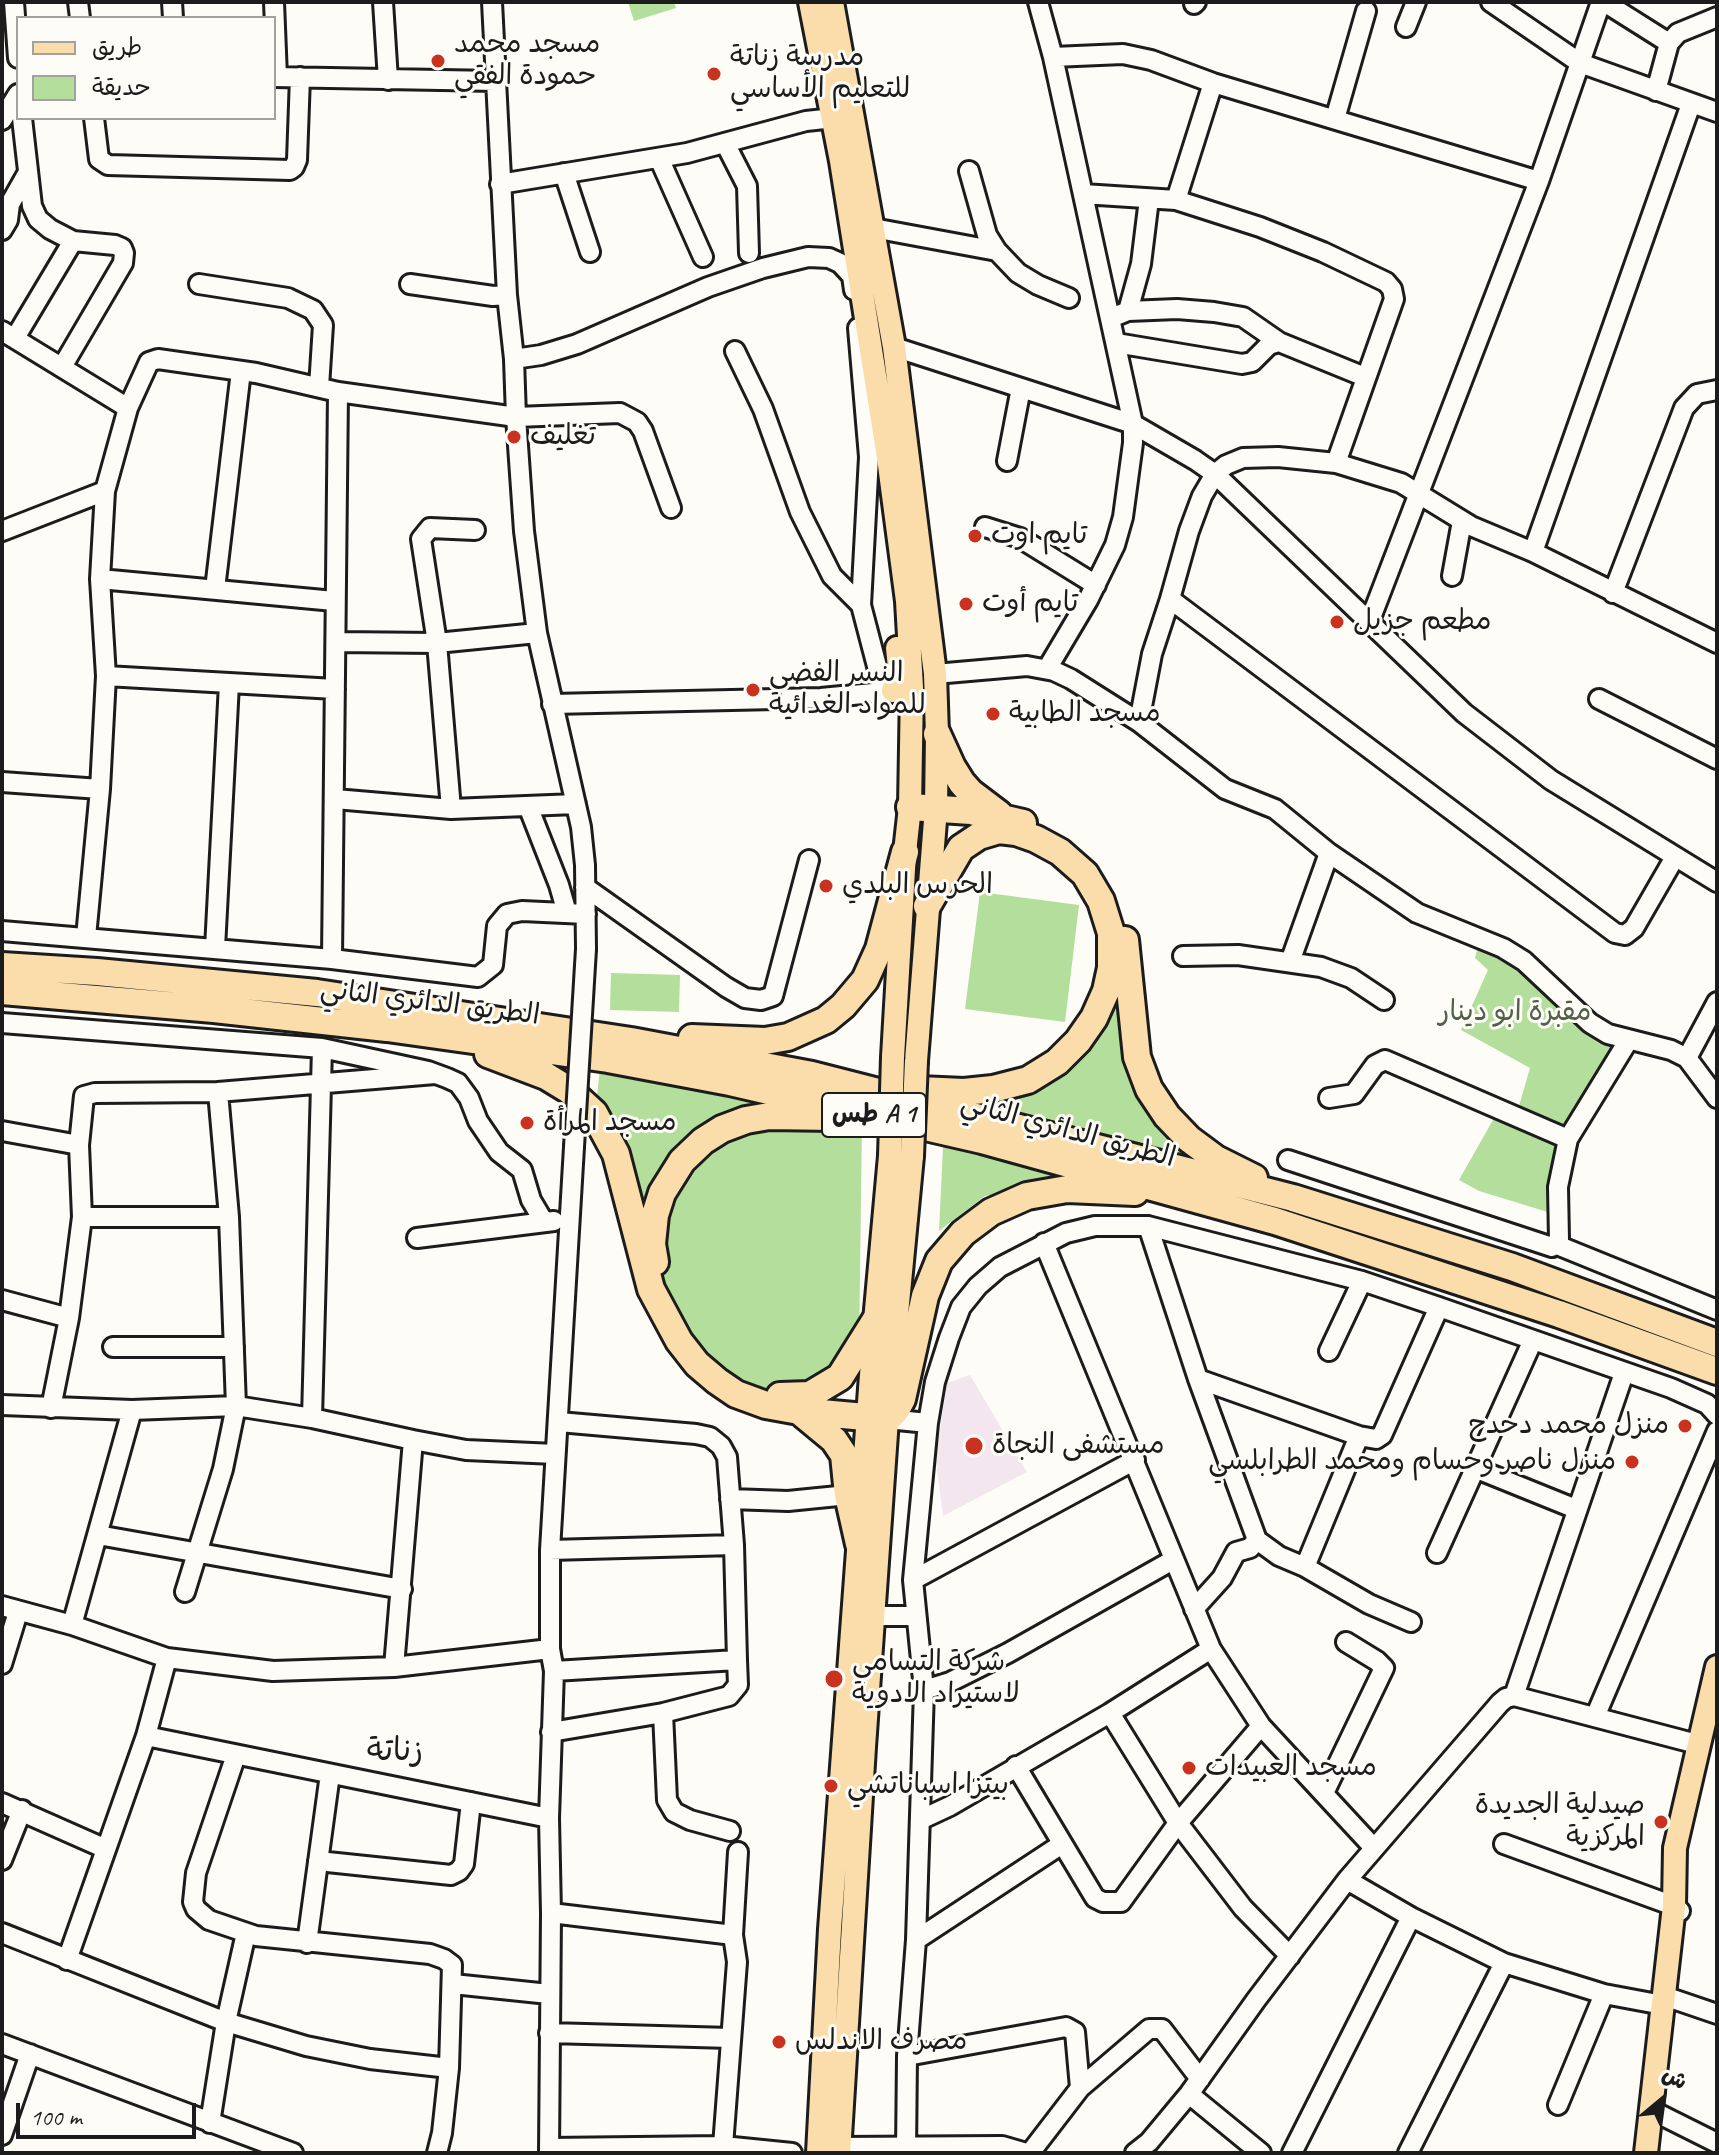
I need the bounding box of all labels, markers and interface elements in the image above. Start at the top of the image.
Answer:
legend [16,16,276,120]
place label: مسجد محمد حمودة الفقي [454,28,600,94]
text: طريق [92,32,142,62]
place label: مدرسة زناتة للتعليم الأساسي [730,41,910,107]
marker: مسجد محمد حمودة الفقي [429,52,447,70]
marker: مدرسة زناتة للتعليم الأساسي [705,65,723,83]
text: حديقة [92,72,151,102]
place label: تغليف [530,420,596,454]
marker: تغليف [505,428,523,446]
place label: تايم اوت [991,519,1087,553]
marker: تايم اوت [966,527,984,545]
place label: تايم أوت [982,587,1078,621]
marker: تايم أوت [957,595,975,613]
place label: مطعم جزيل [1353,605,1492,639]
marker: مطعم جزيل [1328,613,1346,631]
place label: النسر الفضي للمواد الغدائية [769,657,926,723]
marker: النسر الفضي للمواد الغدائية [744,681,762,699]
place label: مسجد الطابية [1009,697,1161,731]
marker: مسجد الطابية [984,705,1002,723]
place label: الحرس البلدي [842,869,993,903]
marker: الحرس البلدي [817,877,835,895]
street label: الطريق الدائري الثاني [318,973,542,1033]
park label: مقبرة ابو دينار [1439,996,1591,1030]
street label: الطريق الدائري الثاني [957,1086,1179,1176]
road number: طس A 1 [822,1093,926,1137]
place label: مسجد المرأة [543,1106,677,1140]
marker: مسجد المرأة [518,1114,536,1132]
place label: منزل محمد دحدح [1468,1409,1669,1443]
marker: منزل محمد دحدح [1676,1417,1694,1435]
place label: مستشفى النجاة [992,1429,1164,1463]
marker: مستشفى النجاة [963,1435,985,1457]
place label: منزل ناصر وحسام ومحمد الطرابلسي [1208,1445,1616,1479]
marker: منزل ناصر وحسام ومحمد الطرابلسي [1623,1453,1641,1471]
place label: شركة التسامي لاستيراد الادوية [852,1646,1020,1712]
marker: شركة التسامي لاستيراد الادوية [823,1668,845,1690]
district label: زناتة [367,1733,423,1771]
place label: مسجد العبيدات [1205,1751,1377,1785]
marker: مسجد العبيدات [1180,1759,1198,1777]
place label: بيتزا اسباناتشي [847,1769,1009,1803]
marker: بيتزا اسباناتشي [822,1777,840,1795]
place label: صيدلية الجديدة المركزية [1475,1789,1645,1855]
marker: صيدلية الجديدة المركزية [1652,1813,1670,1831]
place label: مصرف الاندلس [795,2025,967,2059]
marker: مصرف الاندلس [770,2033,788,2051]
north arrow [1623,2059,1703,2139]
text: ش [1657,2060,1692,2096]
scale bar [20,2087,200,2137]
text: 100 m [30,2102,82,2132]

